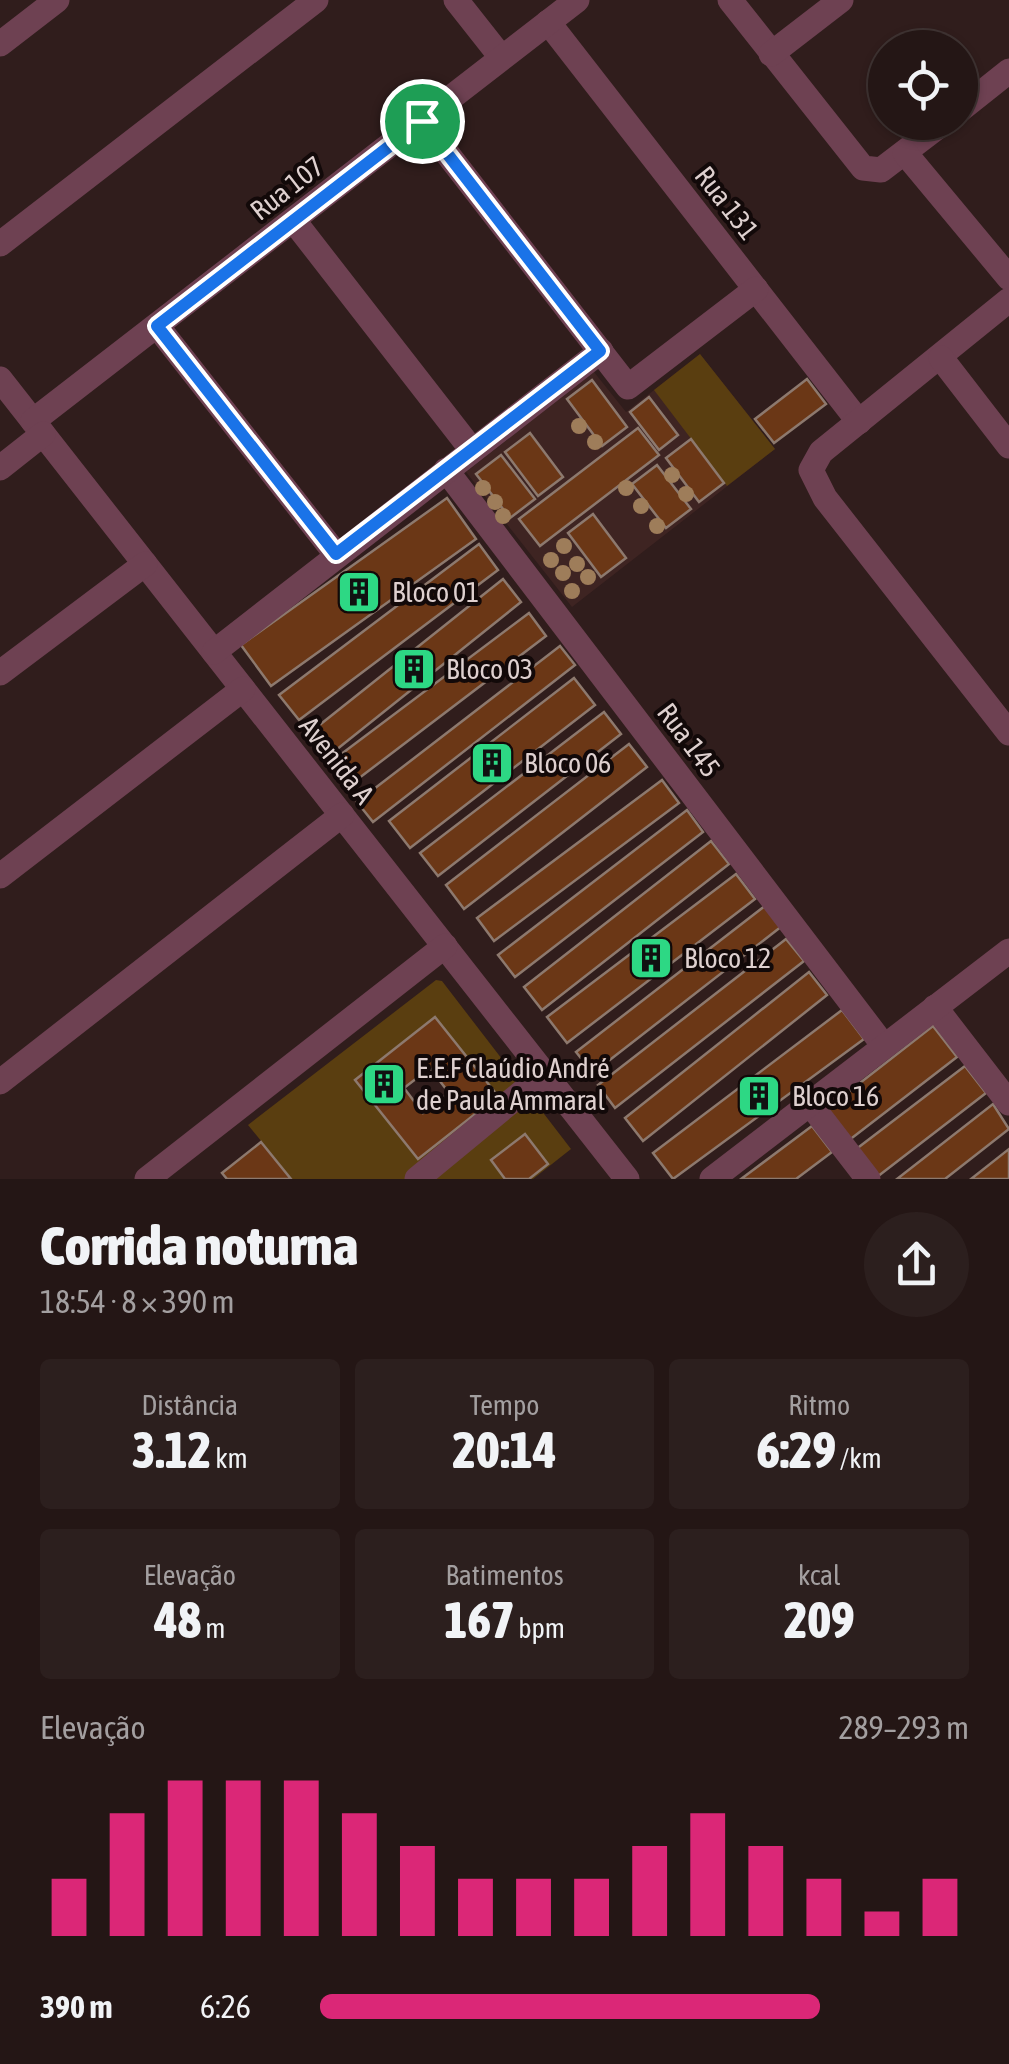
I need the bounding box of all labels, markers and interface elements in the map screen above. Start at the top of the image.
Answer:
map controls [868,30,978,140]
button: locate [868,30,978,140]
pin [380,79,465,164]
icon: arrive [395,94,450,149]
street label: Rua 107 [244,150,330,226]
street label: Rua 131 [689,160,765,246]
building icon: Bloco 01 [336,569,382,615]
place label: Bloco 01 [392,576,479,608]
building icon: Bloco 03 [391,646,437,692]
place label: Bloco 03 [446,653,533,685]
street label: Rua 145 [651,697,727,783]
street label: Avenida A [293,710,381,810]
building icon: Bloco 06 [469,740,515,786]
place label: Bloco 06 [524,747,611,779]
building icon: Bloco 12 [628,935,674,981]
place label: Bloco 12 [684,942,771,974]
place label: E.E.F Claúdio André de Paula Ammaral [416,1052,610,1116]
building icon: E.E.F Claúdio André de Paula Ammaral [361,1061,407,1107]
building icon: Bloco 16 [736,1073,782,1119]
place label: Bloco 16 [792,1080,879,1112]
button: share [864,1212,969,1317]
text: Corrida noturna [40,1214,358,1277]
text: 18:54 · 8 × 390 m [40,1283,234,1320]
text: Distância [142,1389,238,1421]
text: Tempo [470,1389,539,1421]
text: Ritmo [788,1389,850,1421]
text: 3.12 [132,1421,211,1479]
text: 20:14 [453,1421,556,1479]
text: 6:29 [757,1421,836,1479]
text: km [211,1442,248,1474]
text: /km [836,1442,882,1474]
text: Elevação [144,1559,236,1591]
text: Batimentos [445,1559,564,1591]
text: kcal [798,1559,840,1591]
text: 48 [154,1591,201,1649]
text: 167 [444,1591,514,1649]
text: 209 [784,1591,854,1649]
text: m [201,1612,225,1644]
text: bpm [514,1612,565,1644]
text: Elevação [40,1709,146,1746]
text: 289–293 m [839,1709,969,1746]
text: 390 m [40,1988,113,2025]
text: 6:26 [200,1988,251,2025]

